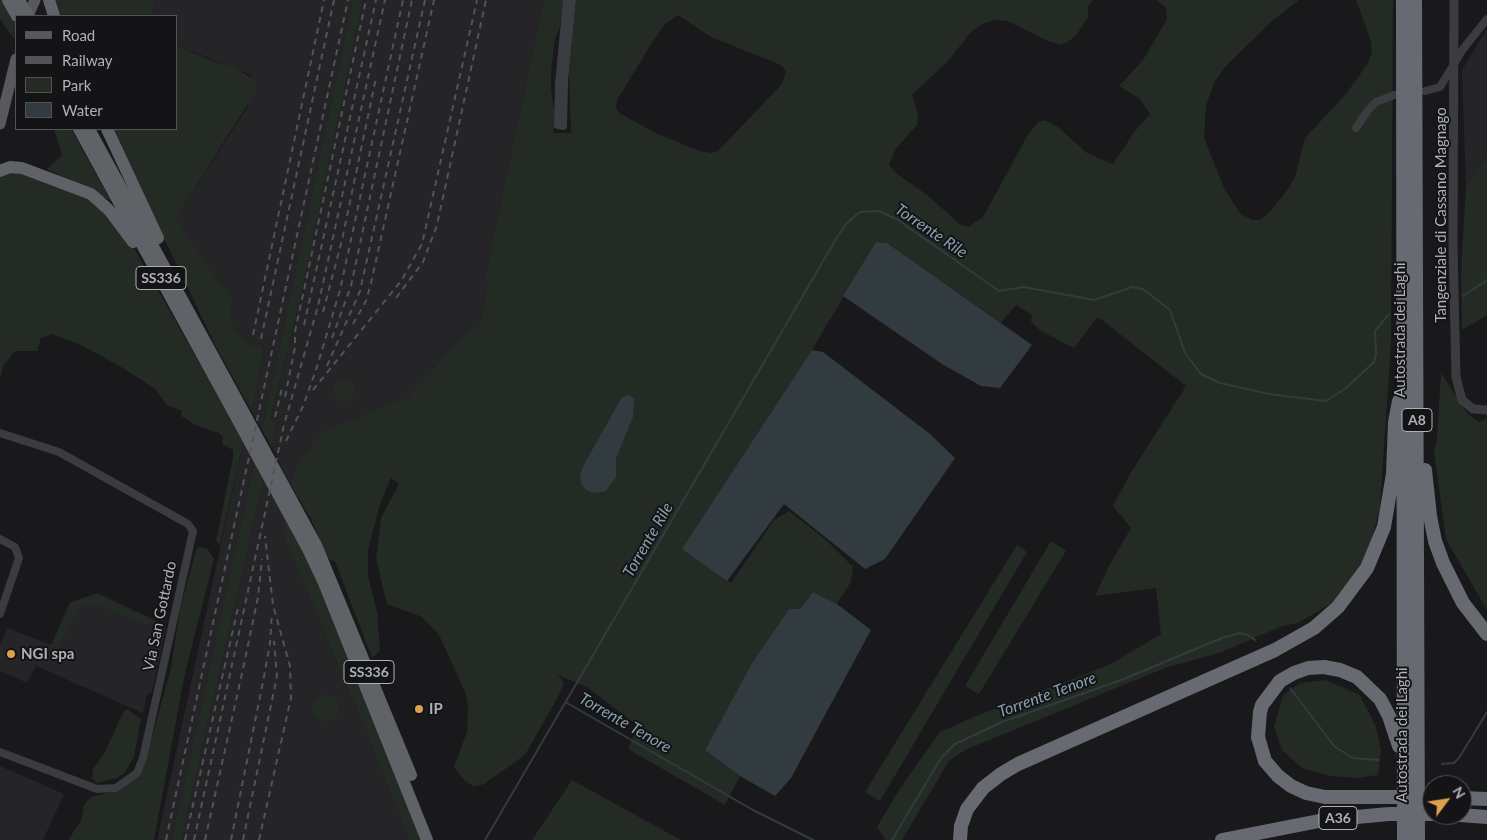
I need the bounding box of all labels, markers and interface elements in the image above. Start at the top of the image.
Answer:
legend [15,15,178,130]
text: Road [62,26,95,44]
text: Railway [62,51,113,69]
text: Park [62,76,91,94]
text: Water [62,101,103,119]
street label: Tangenziale di Cassano Magnago [1432,107,1450,323]
water label: Torrente Rile [891,200,971,262]
street label: Autostrada dei Laghi [1391,262,1409,398]
road number: SS336 [136,266,186,290]
road number: A8 [1402,408,1432,432]
water label: Torrente Rile [619,499,677,581]
street label: Via San Gottardo [140,559,180,673]
place label: NGI spa [21,645,74,663]
marker: NGI spa [5,648,17,660]
road number: SS336 [344,660,394,684]
street label: Autostrada dei Laghi [1393,667,1411,803]
water label: Torrente Tenore [995,668,1099,722]
water label: Torrente Tenore [576,689,674,757]
place label: IP [429,700,443,718]
marker: IP [413,703,425,715]
north arrow [1422,775,1472,825]
text: N [1449,784,1469,802]
road number: A36 [1319,806,1357,830]

